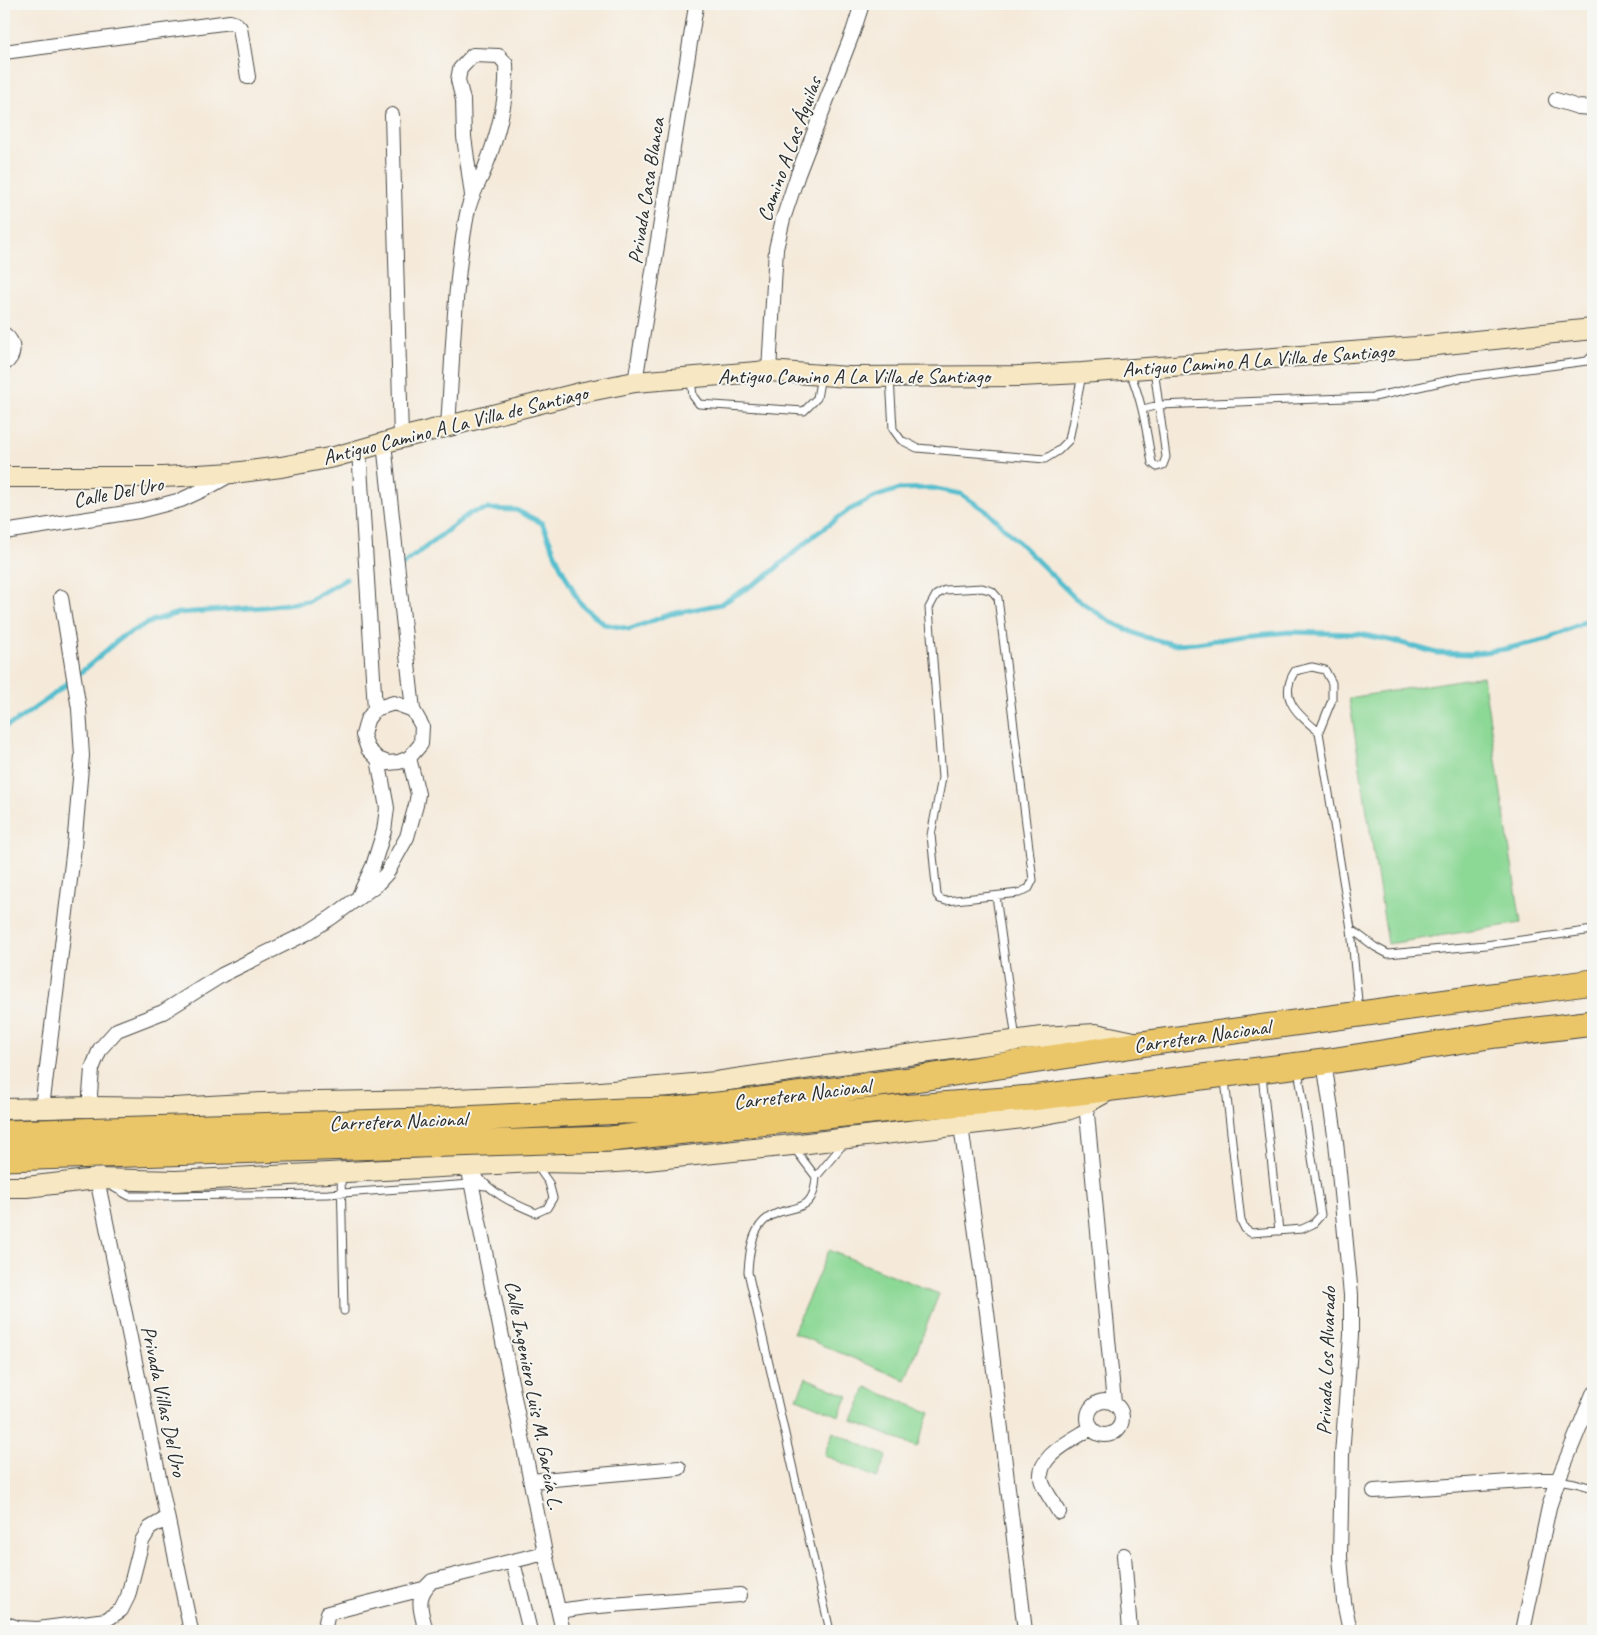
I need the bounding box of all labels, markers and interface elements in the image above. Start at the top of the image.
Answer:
street label: Camino A Las Águilas [751,72,828,225]
street label: Privada Casa Blanca [622,114,671,266]
street label: Antiguo Camino A La Villa de Santiago [1121,337,1397,382]
street label: Antiguo Camino A La Villa de Santiago [718,363,993,389]
street label: Antiguo Camino A La Villa de Santiago [320,379,593,471]
street label: Calle Del Uro [71,470,167,513]
street label: Carretera Nacional [1132,1013,1275,1058]
street label: Carretera Nacional [732,1072,875,1115]
street label: Carretera Nacional [329,1105,471,1136]
street label: Calle Ingeniero Luis M. García L. [499,1278,569,1512]
street label: Privada Los Alvarado [1310,1285,1342,1436]
street label: Privada Villas Del Uro [135,1323,193,1480]

